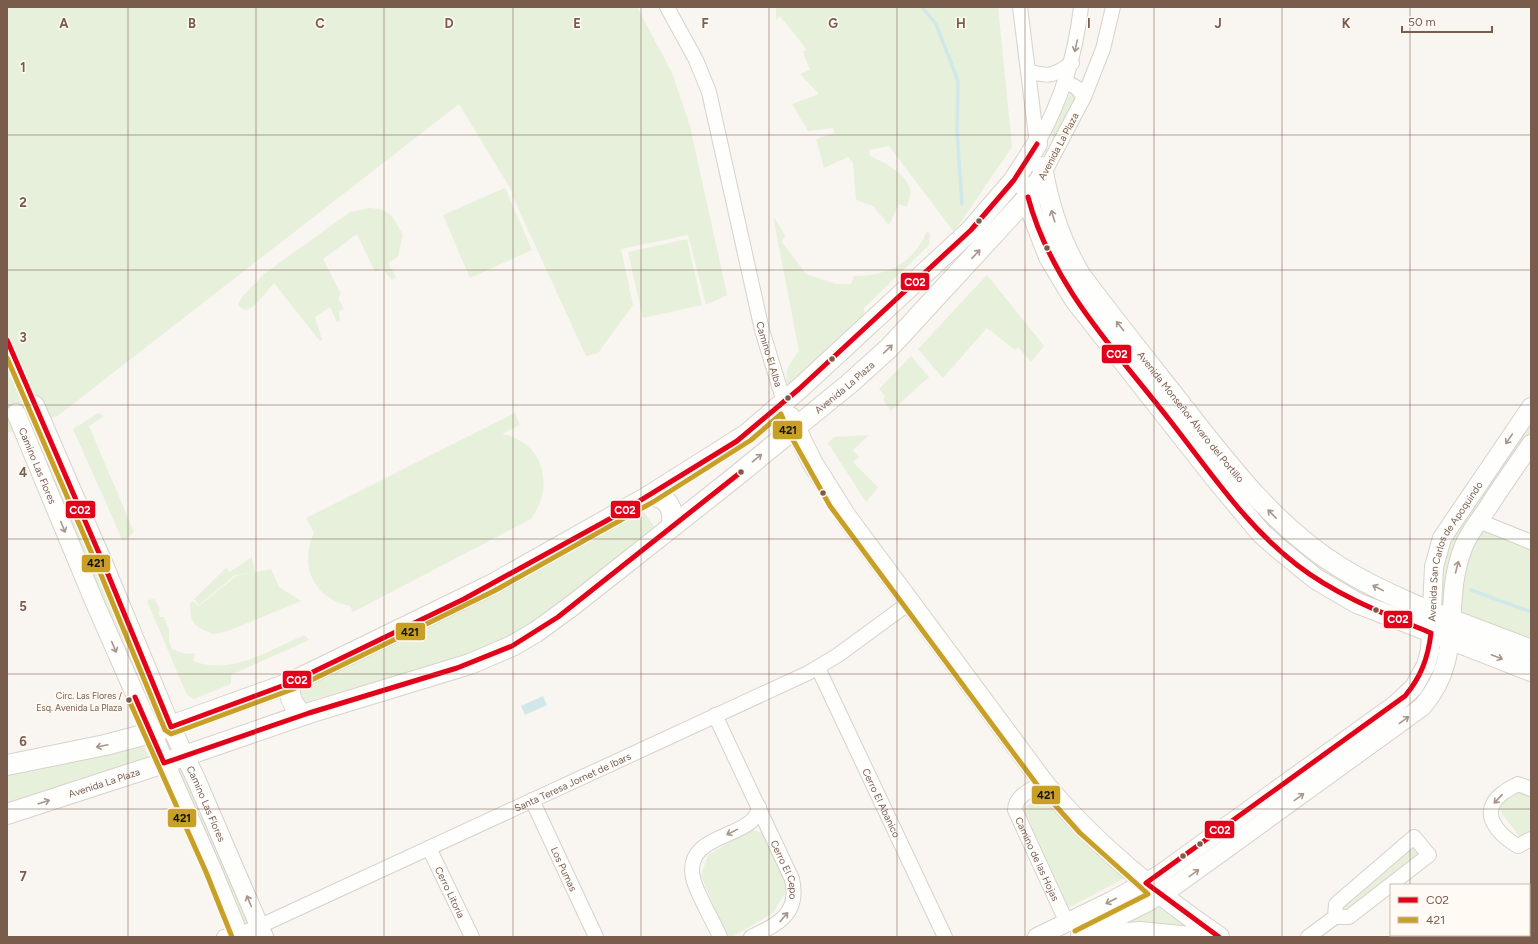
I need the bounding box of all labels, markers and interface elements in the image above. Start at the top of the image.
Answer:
scale bar [1402,8,1492,34]
text: 50 m [1408,15,1436,29]
text: A [59,16,69,31]
text: B [188,16,196,31]
text: C [315,16,325,31]
text: D [444,16,454,31]
text: E [573,16,581,31]
text: F [701,16,709,31]
text: G [828,16,838,31]
text: H [956,16,966,31]
text: I [1087,16,1091,31]
text: J [1214,16,1222,31]
text: K [1342,16,1351,31]
one-way arrow [1071,39,1079,52]
text: 1 [20,60,26,75]
street label: Avenida La Plaza [1035,110,1082,182]
text: 2 [19,195,27,210]
one-way arrow [1049,209,1056,222]
unlabelled marker [974,216,984,226]
unlabelled marker [1042,243,1052,253]
one-way arrow [972,248,981,259]
line badge: C02 [900,272,930,291]
text: C02 [904,276,926,289]
street label: Camino El Alba [753,320,785,389]
one-way arrow [1115,321,1124,332]
text: 3 [19,330,27,345]
one-way arrow [883,344,893,354]
line badge: C02 [1101,344,1132,364]
text: C02 [1106,348,1128,361]
street label: Avenida Monseñor Álvaro del Portillo [1134,349,1247,485]
unlabelled marker [827,354,837,364]
street label: Avenida La Plaza [812,358,877,417]
unlabelled marker [783,393,793,403]
line badge: 421 [772,420,803,440]
text: 421 [779,424,797,437]
street label: Camino Las Flores [16,426,59,506]
one-way arrow [1505,433,1513,444]
one-way arrow [752,454,763,463]
text: 4 [19,465,27,480]
unlabelled marker [736,467,746,477]
street label: Avenida San Carlos de Apoquindo [1425,479,1486,622]
unlabelled marker [818,488,828,498]
line badge: C02 [65,500,96,519]
line badge: C02 [610,500,641,519]
text: C02 [69,504,91,517]
text: C02 [614,504,636,517]
one-way arrow [1267,509,1277,519]
one-way arrow [60,520,68,532]
line badge: 421 [81,554,111,573]
text: 421 [87,557,105,570]
one-way arrow [1454,561,1461,574]
one-way arrow [1372,584,1384,591]
text: 5 [19,599,27,614]
unlabelled marker [1371,605,1381,615]
line badge: C02 [1383,610,1413,629]
text: C02 [1387,613,1409,626]
line badge: 421 [395,622,426,641]
text: 421 [401,626,419,639]
one-way arrow [110,640,118,652]
one-way arrow [1490,654,1502,662]
line badge: C02 [282,670,312,689]
text: C02 [286,674,308,687]
place label: Circ. Las Flores / Esq. Avenida La Plaza [36,690,122,713]
marker: Circ. Las Flores / Esq. Avenida La Plaza [124,695,134,705]
one-way arrow [1398,716,1409,725]
text: 6 [19,734,27,749]
one-way arrow [96,742,109,750]
street label: Santa Teresa Jornet de Ibars [512,750,633,815]
street label: Camino Las Flores [184,764,228,844]
street label: Avenida La Plaza [67,765,142,801]
street label: Cerro El Abanico [859,766,903,840]
line badge: 421 [1031,785,1061,805]
text: 421 [1037,789,1055,802]
one-way arrow [1293,793,1304,801]
one-way arrow [1493,794,1503,804]
one-way arrow [37,798,50,805]
line badge: 421 [167,808,197,828]
text: 421 [173,812,191,825]
street label: Camino de las Hojas [1012,815,1062,903]
line badge: C02 [1204,820,1235,839]
text: C02 [1209,824,1231,837]
one-way arrow [726,829,738,836]
street label: Cerro El Cepo [768,838,800,900]
unlabelled marker [1195,839,1205,849]
street label: Los Pumas [548,845,580,894]
unlabelled marker [1178,851,1188,861]
street label: Cerro Litoria [432,864,468,920]
text: 7 [19,869,27,884]
one-way arrow [1188,869,1199,878]
legend [1390,884,1530,936]
text: C02 [1426,893,1449,907]
one-way arrow [244,896,252,908]
one-way arrow [1105,898,1117,905]
one-way arrow [779,912,788,922]
text: 421 [1426,913,1445,927]

